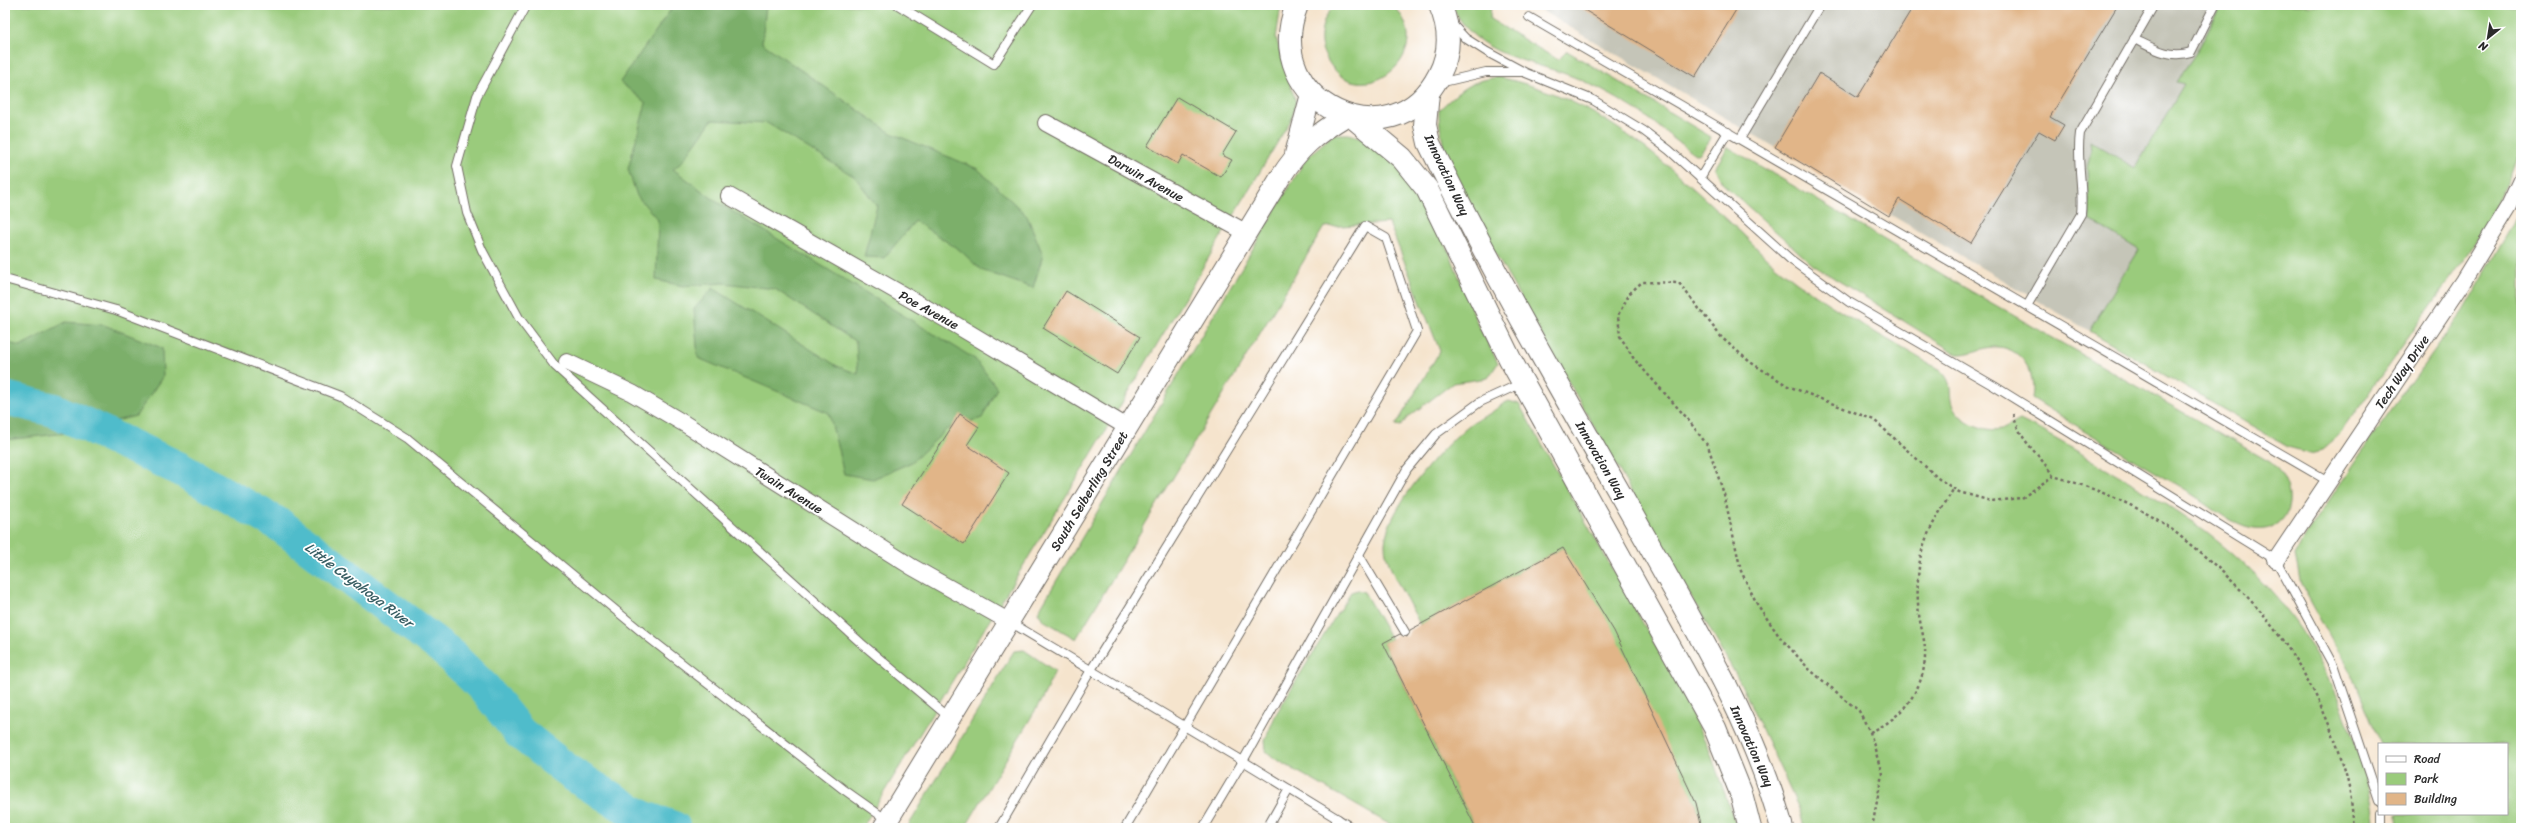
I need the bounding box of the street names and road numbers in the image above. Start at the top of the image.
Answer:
street label: Innovation Way [1418,129,1476,220]
street label: Darwin Avenue [1104,148,1189,209]
street label: Poe Avenue [895,284,964,336]
street label: Tech Way Drive [2369,330,2436,414]
street label: Innovation Way [1569,415,1633,504]
street label: South Seiberling Street [1044,426,1134,556]
street label: Twain Avenue [750,460,828,520]
street label: Innovation Way [1723,700,1780,791]

